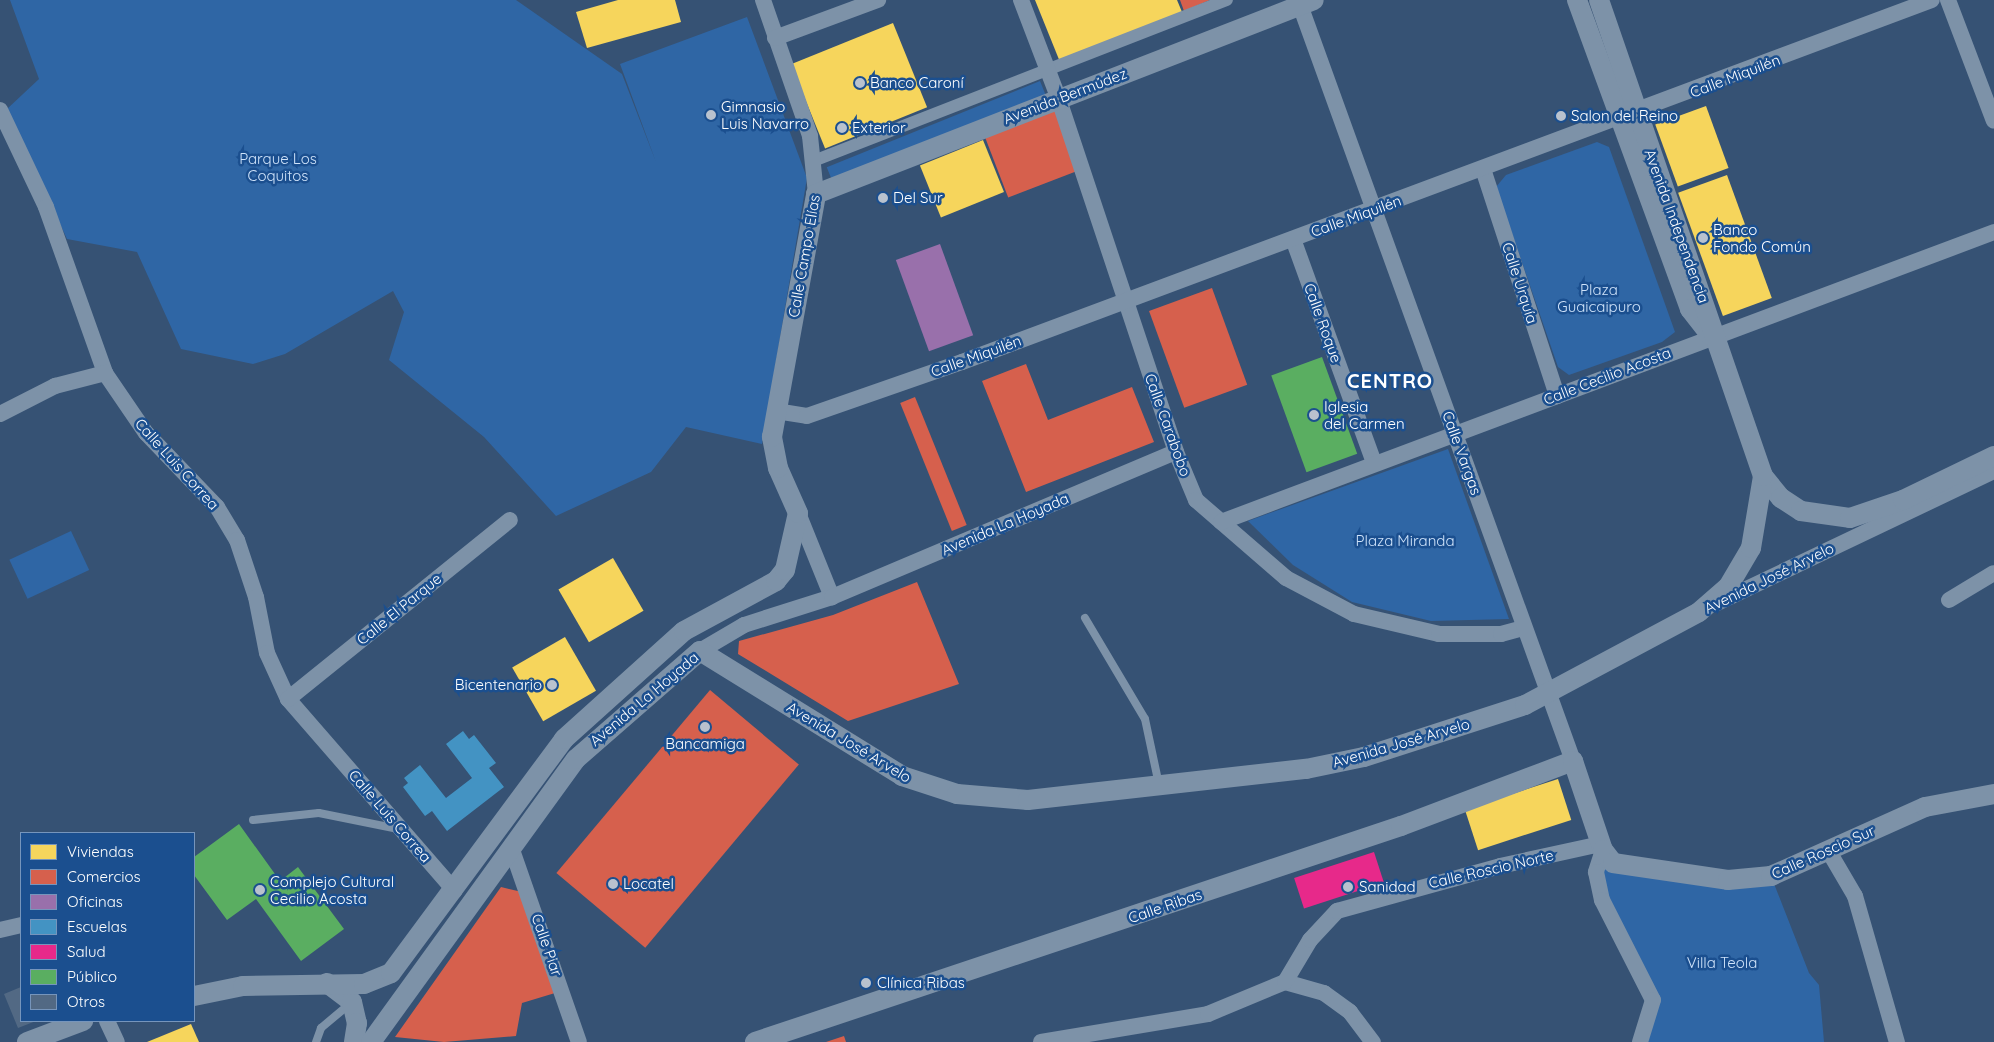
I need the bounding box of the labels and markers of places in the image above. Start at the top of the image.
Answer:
place label: Banco Caroní [870,74,964,92]
marker: Banco Caroní [854,77,866,89]
place label: Gimnasio Luis Navarro [721,97,809,132]
place label: Salon del Reino [1571,107,1678,125]
marker: Gimnasio Luis Navarro [705,109,717,121]
marker: Salon del Reino [1555,110,1567,122]
place label: Exterior [852,119,906,137]
marker: Exterior [836,122,848,134]
place label: Del Sur [893,189,943,207]
marker: Del Sur [877,192,889,204]
place label: Banco Fondo Común [1713,220,1811,255]
marker: Banco Fondo Común [1697,232,1709,244]
place label: Iglesia del Carmen [1324,397,1405,432]
marker: Iglesia del Carmen [1308,409,1320,421]
place label: Bicentenario [455,676,542,694]
marker: Bicentenario [546,679,558,691]
marker: Bancamiga [699,721,711,733]
place label: Bancamiga [665,735,745,753]
place label: Complejo Cultural Cecilio Acosta [270,872,394,907]
place label: Locatel [623,875,674,893]
marker: Locatel [607,878,619,890]
place label: Sanidad [1359,878,1416,896]
marker: Sanidad [1341,880,1355,894]
marker: Complejo Cultural Cecilio Acosta [254,884,266,896]
place label: Clínica Ribas [877,974,965,992]
marker: Clínica Ribas [859,976,873,990]

